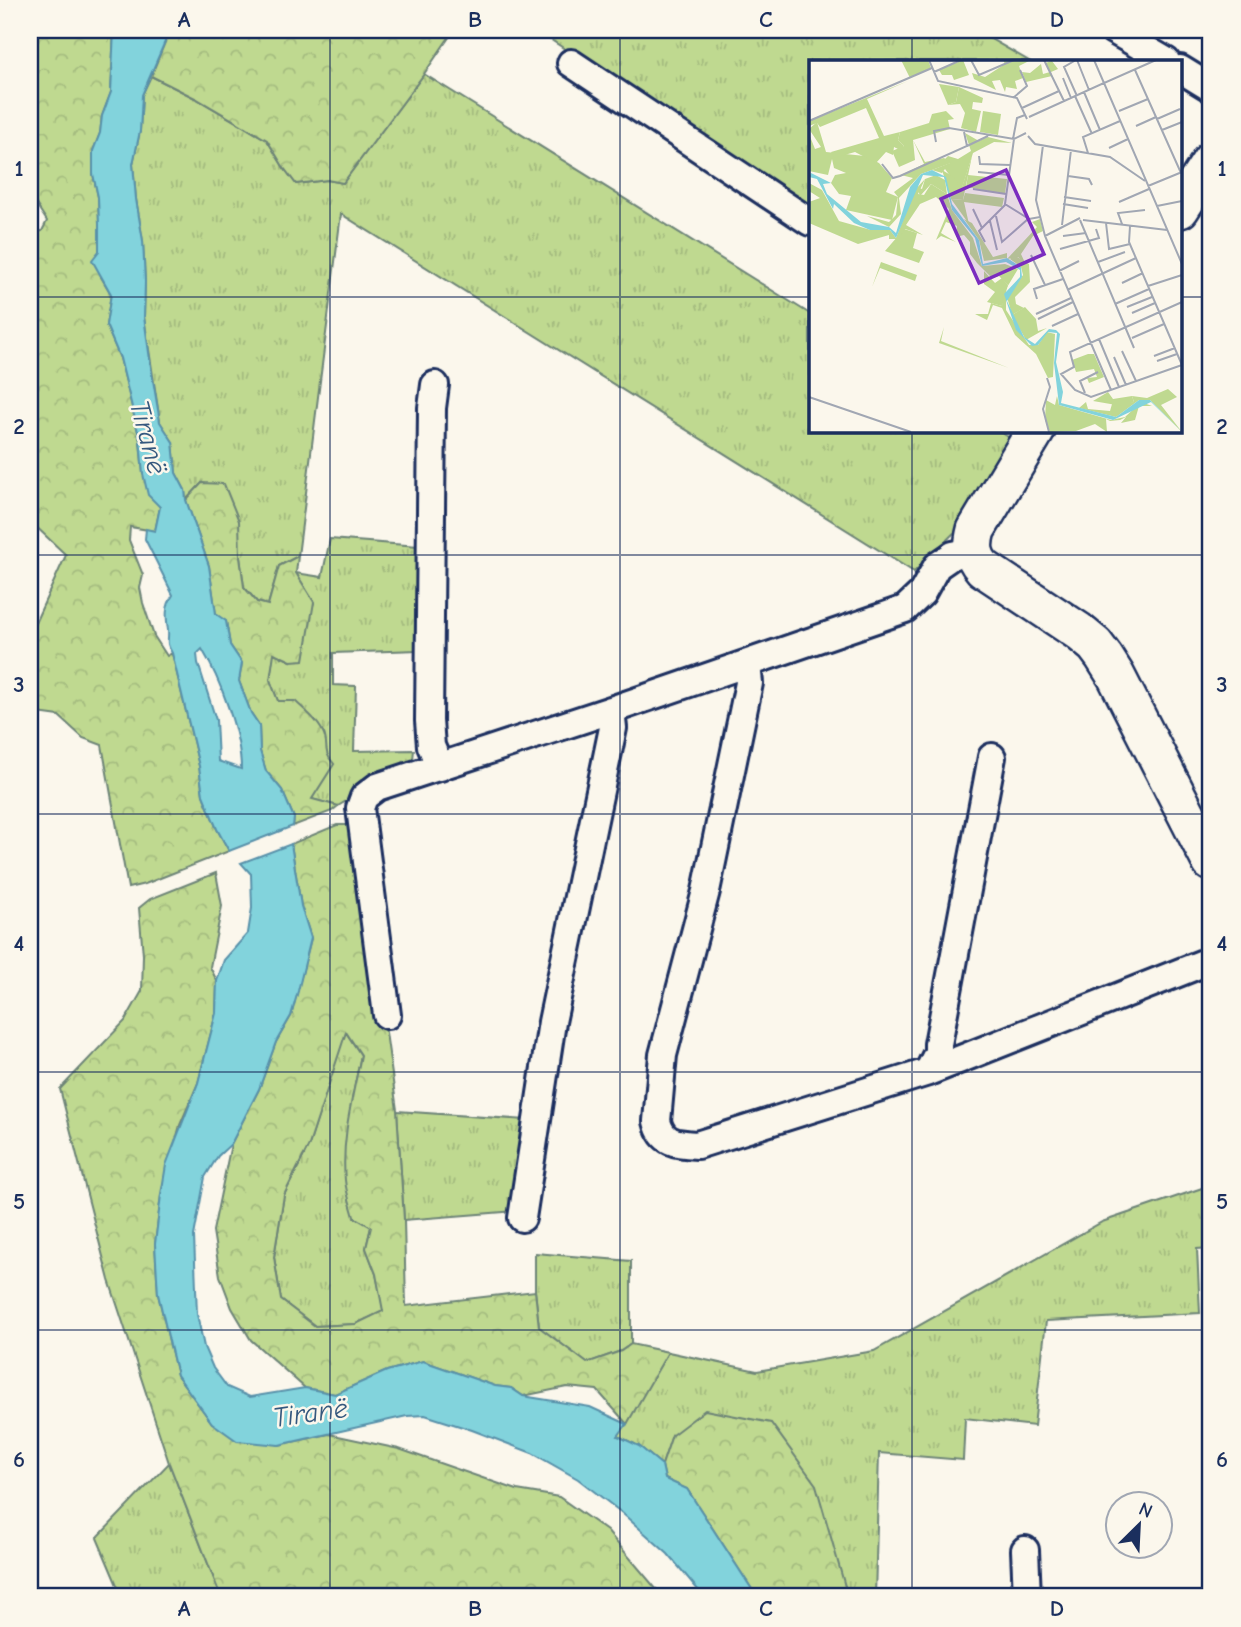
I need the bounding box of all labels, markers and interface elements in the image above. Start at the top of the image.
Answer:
text: A [178,6,191,33]
text: B [468,6,482,33]
text: C [759,6,773,33]
text: D [1050,6,1064,33]
inset map [809,60,1182,432]
text: 1 [14,155,24,182]
text: 1 [1217,155,1227,182]
water label: Tiranë [123,397,173,478]
text: 2 [13,413,25,440]
text: 2 [1216,413,1228,440]
text: 3 [13,671,25,698]
text: 3 [1216,671,1228,698]
text: 4 [14,930,25,957]
text: 4 [1217,930,1228,957]
text: 5 [13,1188,25,1215]
text: 5 [1216,1188,1228,1215]
water label: Tiranë [271,1392,350,1434]
text: 6 [13,1446,25,1473]
text: 6 [1216,1446,1228,1473]
north arrow [1104,1490,1174,1560]
text: N [1135,1498,1156,1523]
text: A [178,1595,191,1622]
text: B [468,1595,482,1622]
text: C [759,1595,773,1622]
text: D [1050,1595,1064,1622]

